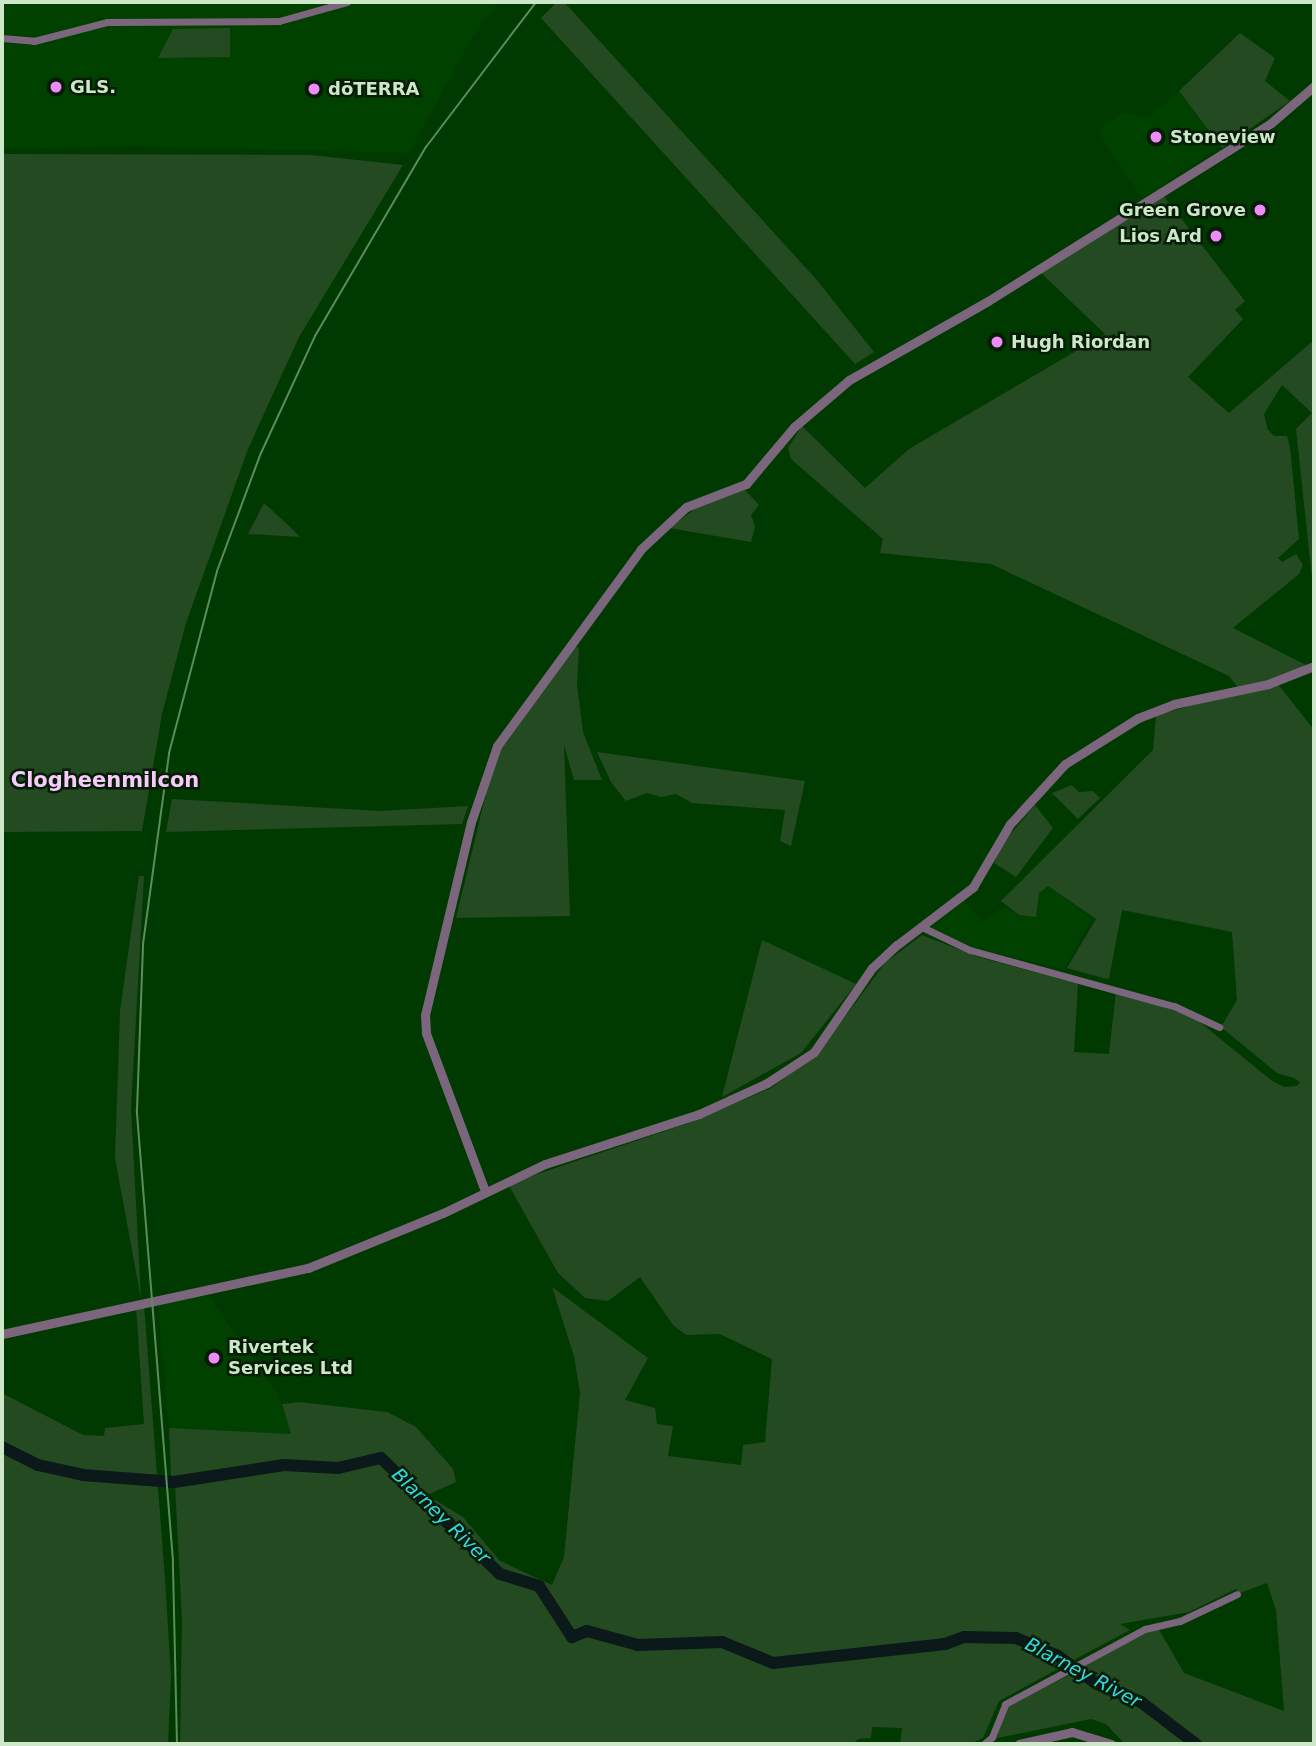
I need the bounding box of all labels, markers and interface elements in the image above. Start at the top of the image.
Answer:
place label: GLS. [70,76,116,98]
place label: dōTERRA [328,78,419,100]
marker: GLS. [48,79,64,95]
marker: dōTERRA [306,81,322,97]
place label: Stoneview [1170,126,1276,148]
marker: Stoneview [1148,129,1164,145]
place label: Green Grove [1119,199,1246,221]
marker: Green Grove [1252,202,1268,218]
place label: Lios Ard [1119,225,1202,247]
marker: Lios Ard [1208,228,1224,244]
place label: Hugh Riordan [1011,331,1150,353]
marker: Hugh Riordan [989,334,1005,350]
district label: Clogheenmilcon [11,767,199,793]
place label: Rivertek Services Ltd [228,1337,353,1380]
marker: Rivertek Services Ltd [206,1350,222,1366]
water label: Blarney River [387,1463,495,1569]
water label: Blarney River [1021,1633,1145,1713]

